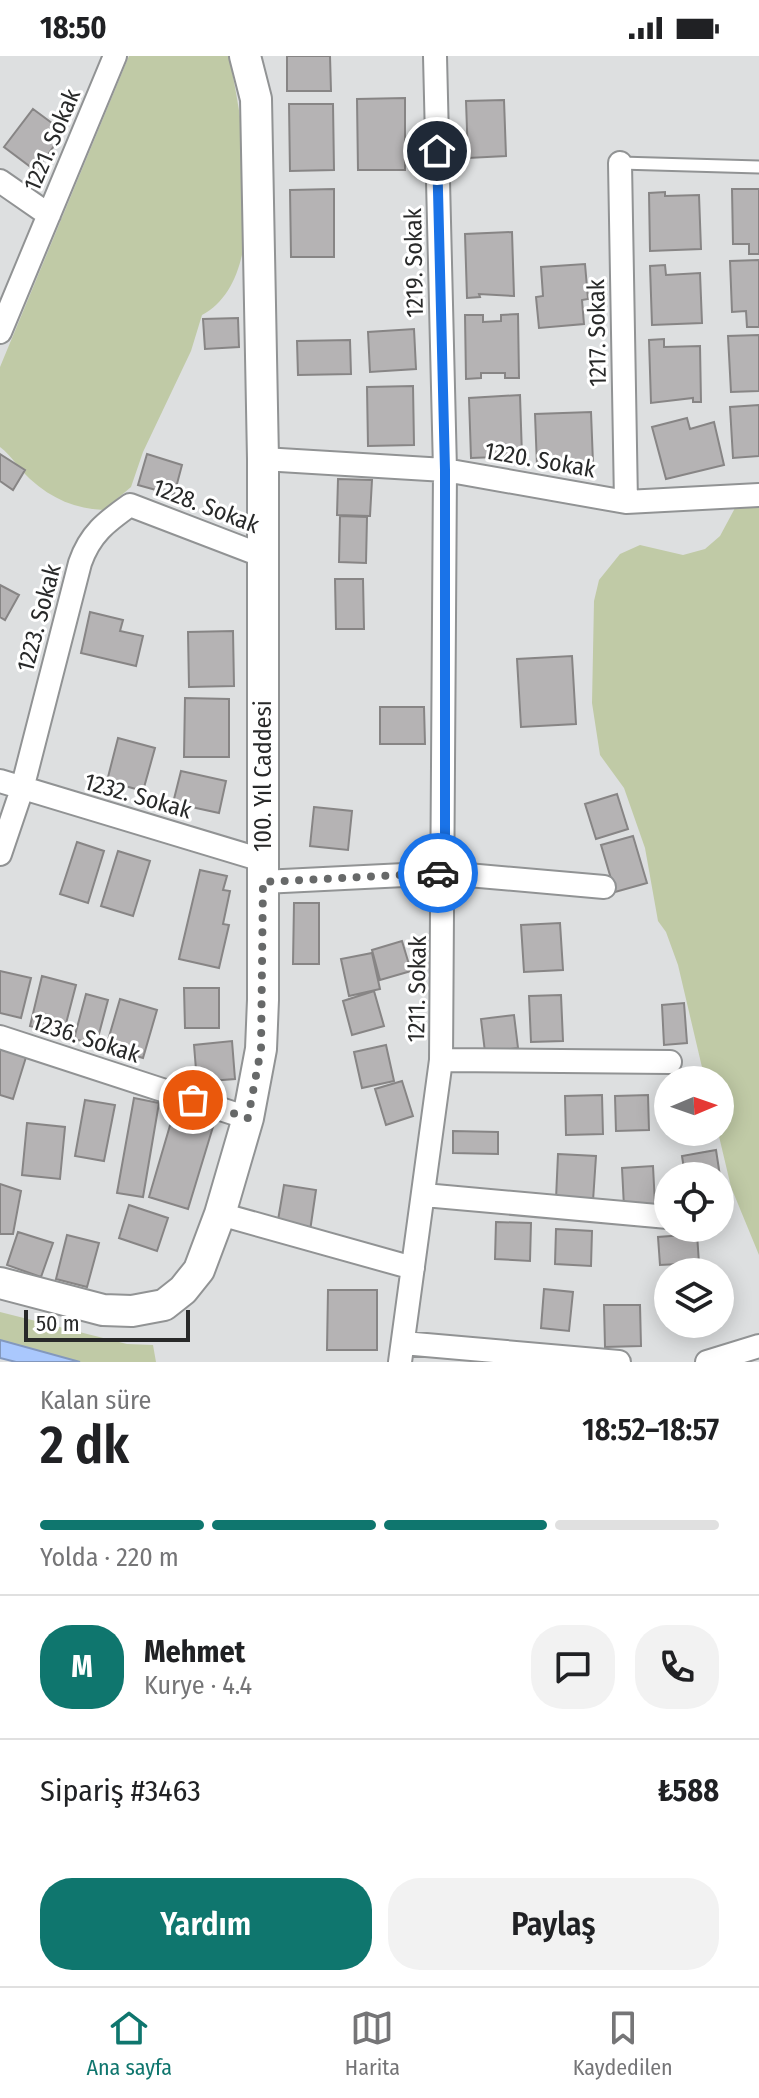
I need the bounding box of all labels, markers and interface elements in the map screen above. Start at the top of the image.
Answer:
text: 18:50 [40,10,107,46]
street label: 1221. Sokak [18,84,86,195]
pin [403,117,471,185]
icon: home [415,129,459,173]
street label: 1219. Sokak [399,207,429,318]
street label: 1217. Sokak [582,278,612,387]
street label: 1220. Sokak [482,436,598,484]
street label: 1228. Sokak [149,473,264,539]
street label: 1223. Sokak [11,560,67,675]
street label: 100. Yıl Caddesi [249,700,277,852]
street label: 1232. Sokak [81,767,196,825]
courier [398,833,478,913]
icon: car [416,851,460,895]
street label: 1211. Sokak [402,935,432,1043]
street label: 1236. Sokak [29,1007,144,1069]
pin [159,1066,227,1134]
north arrow [654,1066,734,1146]
map controls [654,1066,734,1338]
icon: bag [171,1078,215,1122]
button: locate [654,1162,734,1242]
button: layers [654,1258,734,1338]
scale bar [24,1306,190,1342]
text: 50 m [36,1310,80,1337]
text: Kalan süre [40,1385,151,1416]
text: 18:52–18:57 [582,1412,719,1448]
text: 2 dk [40,1414,129,1477]
text: Yolda · 220 m [40,1542,179,1573]
button: chat [531,1625,615,1709]
button: phone [635,1625,719,1709]
text: Mehmet [144,1634,245,1670]
text: M [71,1649,93,1685]
text: Kurye · 4.4 [144,1670,252,1701]
text: Sipariş #3463 [40,1773,201,1809]
text: ₺588 [658,1773,719,1809]
button: Yardım [40,1878,372,1970]
button: Paylaş [388,1878,719,1970]
tab: Ana sayfa [86,2006,172,2081]
tab: Harita [345,2006,400,2081]
tab: Kaydedilen [573,2006,673,2081]

